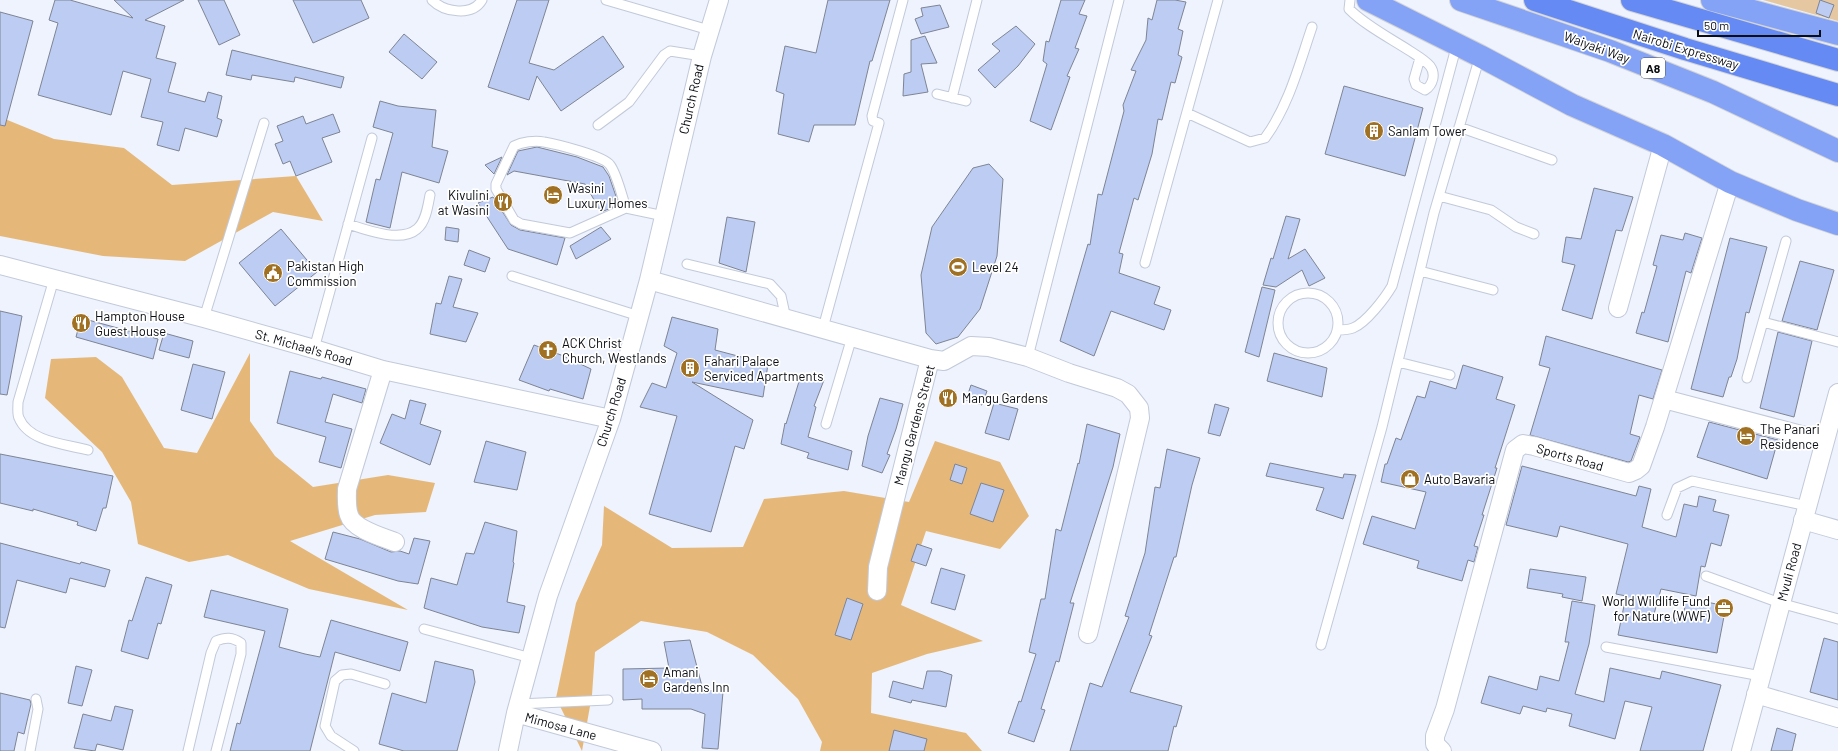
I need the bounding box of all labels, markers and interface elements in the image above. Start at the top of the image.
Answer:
scale bar [1698,12,1820,38]
text: 50 m [1704,18,1729,32]
street label: Nairobi Expressway [1631,25,1741,73]
street label: Waiyaki Way [1562,28,1632,66]
road number: A8 [1641,58,1665,78]
street label: Church Road [675,62,707,136]
building icon: Sanlam Tower [1363,120,1385,142]
place label: Sanlam Tower [1388,123,1467,139]
place label: Wasini Luxury Homes [567,180,648,211]
hotel icon: Wasini Luxury Homes [542,184,564,206]
place label: Kivulini at Wasini [438,187,489,218]
restaurant icon: Kivulini at Wasini [492,191,514,213]
sports icon: Level 24 [947,256,969,278]
place label: Pakistan High Commission [287,258,364,289]
place label: Level 24 [972,259,1019,275]
public building icon: Pakistan High Commission [262,262,284,284]
place label: Hampton House Guest House [95,308,185,339]
restaurant icon: Hampton House Guest House [70,312,92,334]
street label: St. Michael's Road [254,325,354,369]
place label: ACK Christ Church, Westlands [562,335,667,366]
church icon: ACK Christ Church, Westlands [537,339,559,361]
place label: Fahari Palace Serviced Apartments [704,353,823,384]
building icon: Fahari Palace Serviced Apartments [679,357,701,379]
street label: Mangu Gardens Street [890,363,938,487]
street label: Church Road [593,375,629,449]
restaurant icon: Mangu Gardens [937,387,959,409]
place label: Mangu Gardens [962,390,1048,406]
place label: The Panari Residence [1760,421,1820,452]
hotel icon: The Panari Residence [1735,425,1757,447]
street label: Sports Road [1535,440,1605,474]
shop icon: Auto Bavaria [1399,468,1421,490]
place label: Auto Bavaria [1424,471,1495,487]
street label: Mvuli Road [1773,541,1805,603]
place label: World Wildlife Fund for Nature (WWF) [1602,593,1711,624]
office icon: World Wildlife Fund for Nature (WWF) [1713,597,1735,619]
place label: Amani Gardens Inn [663,664,729,695]
hotel icon: Amani Gardens Inn [638,668,660,690]
street label: Mimosa Lane [523,709,599,743]

